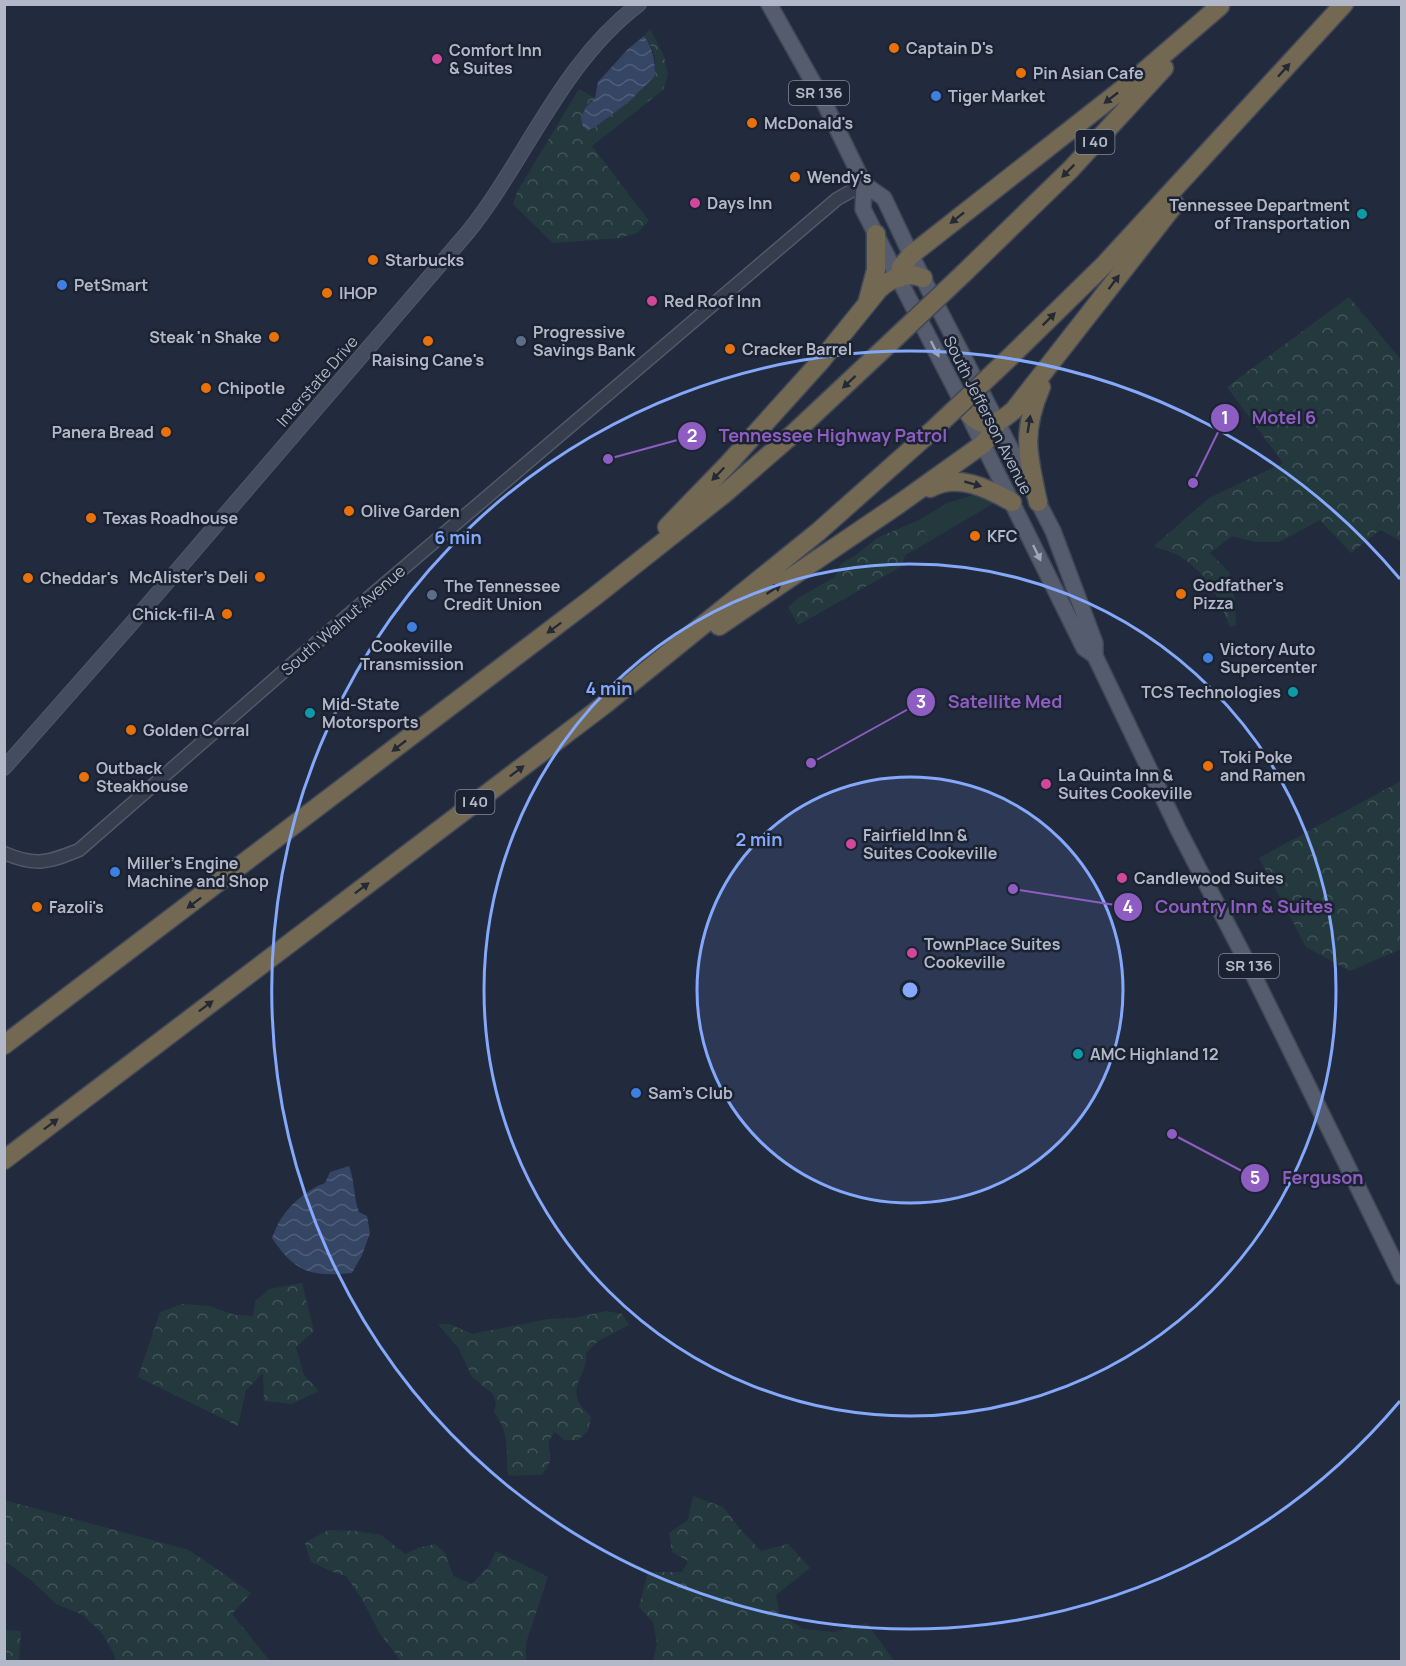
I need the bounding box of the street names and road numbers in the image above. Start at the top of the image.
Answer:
road number: SR 136 [789,81,849,105]
road number: I 40 [1076,130,1114,154]
street label: Interstate Drive [271,331,363,431]
street label: South Jefferson Avenue [938,332,1038,498]
street label: South Walnut Avenue [276,560,410,680]
road number: I 40 [456,790,494,814]
road number: SR 136 [1219,954,1279,978]

